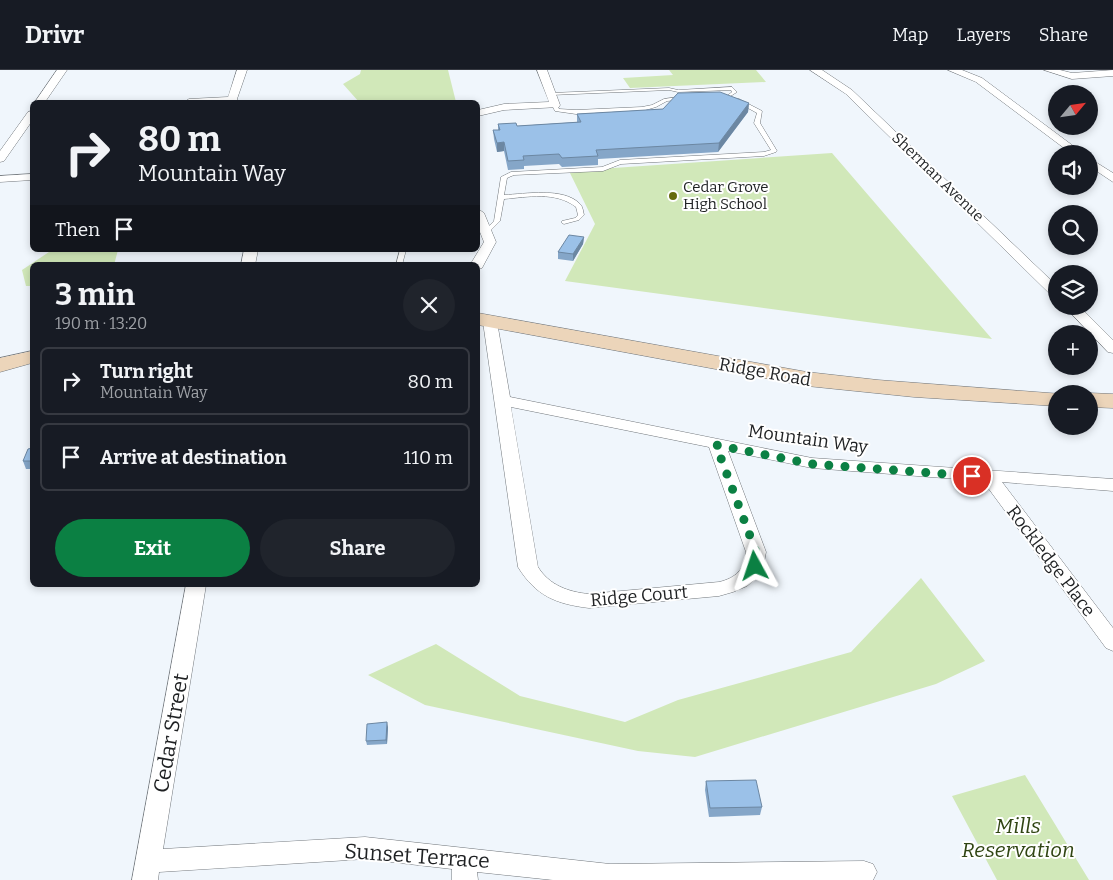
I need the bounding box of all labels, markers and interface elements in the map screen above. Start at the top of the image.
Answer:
text: Drivr [25,21,84,49]
text: Map [892,24,928,46]
text: Layers [956,24,1011,46]
text: Share [1039,24,1088,46]
north arrow [1048,85,1098,135]
map controls [1048,85,1098,435]
text: 80 m [138,118,221,160]
icon: right [55,120,120,185]
street label: Sherman Avenue [888,129,988,225]
button: sound [1048,145,1098,195]
text: Mountain Way [138,160,286,187]
place label: Cedar Grove High School [683,178,769,213]
marker: Cedar Grove High School [667,190,679,202]
button: search [1048,205,1098,255]
icon: arrive [110,215,138,243]
text: Then [55,218,100,241]
button: layers [1048,265,1098,315]
text: 3 min [55,277,135,313]
button: close [403,279,455,331]
text: 190 m · 13:20 [55,314,147,333]
button: + [1048,325,1098,375]
street label: Ridge Road [717,353,813,391]
text: Turn right [100,360,193,383]
icon: right [57,367,85,395]
text: 80 m [407,370,453,393]
text: Mountain Way [100,383,208,402]
button: − [1048,385,1098,435]
street label: Mountain Way [747,420,870,458]
icon: arrive [57,443,85,471]
text: Arrive at destination [100,446,287,469]
text: 110 m [403,446,453,469]
pin [951,455,993,497]
icon: arrive [958,462,986,490]
street label: Rockledge Place [1002,501,1100,621]
button: Exit [55,519,250,577]
button: Share [260,519,455,577]
position arrow [728,539,780,591]
street label: Ridge Court [589,581,689,611]
street label: Cedar Street [148,671,194,795]
park label: Mills Reservation [961,813,1075,863]
street label: Sunset Terrace [343,838,491,874]

